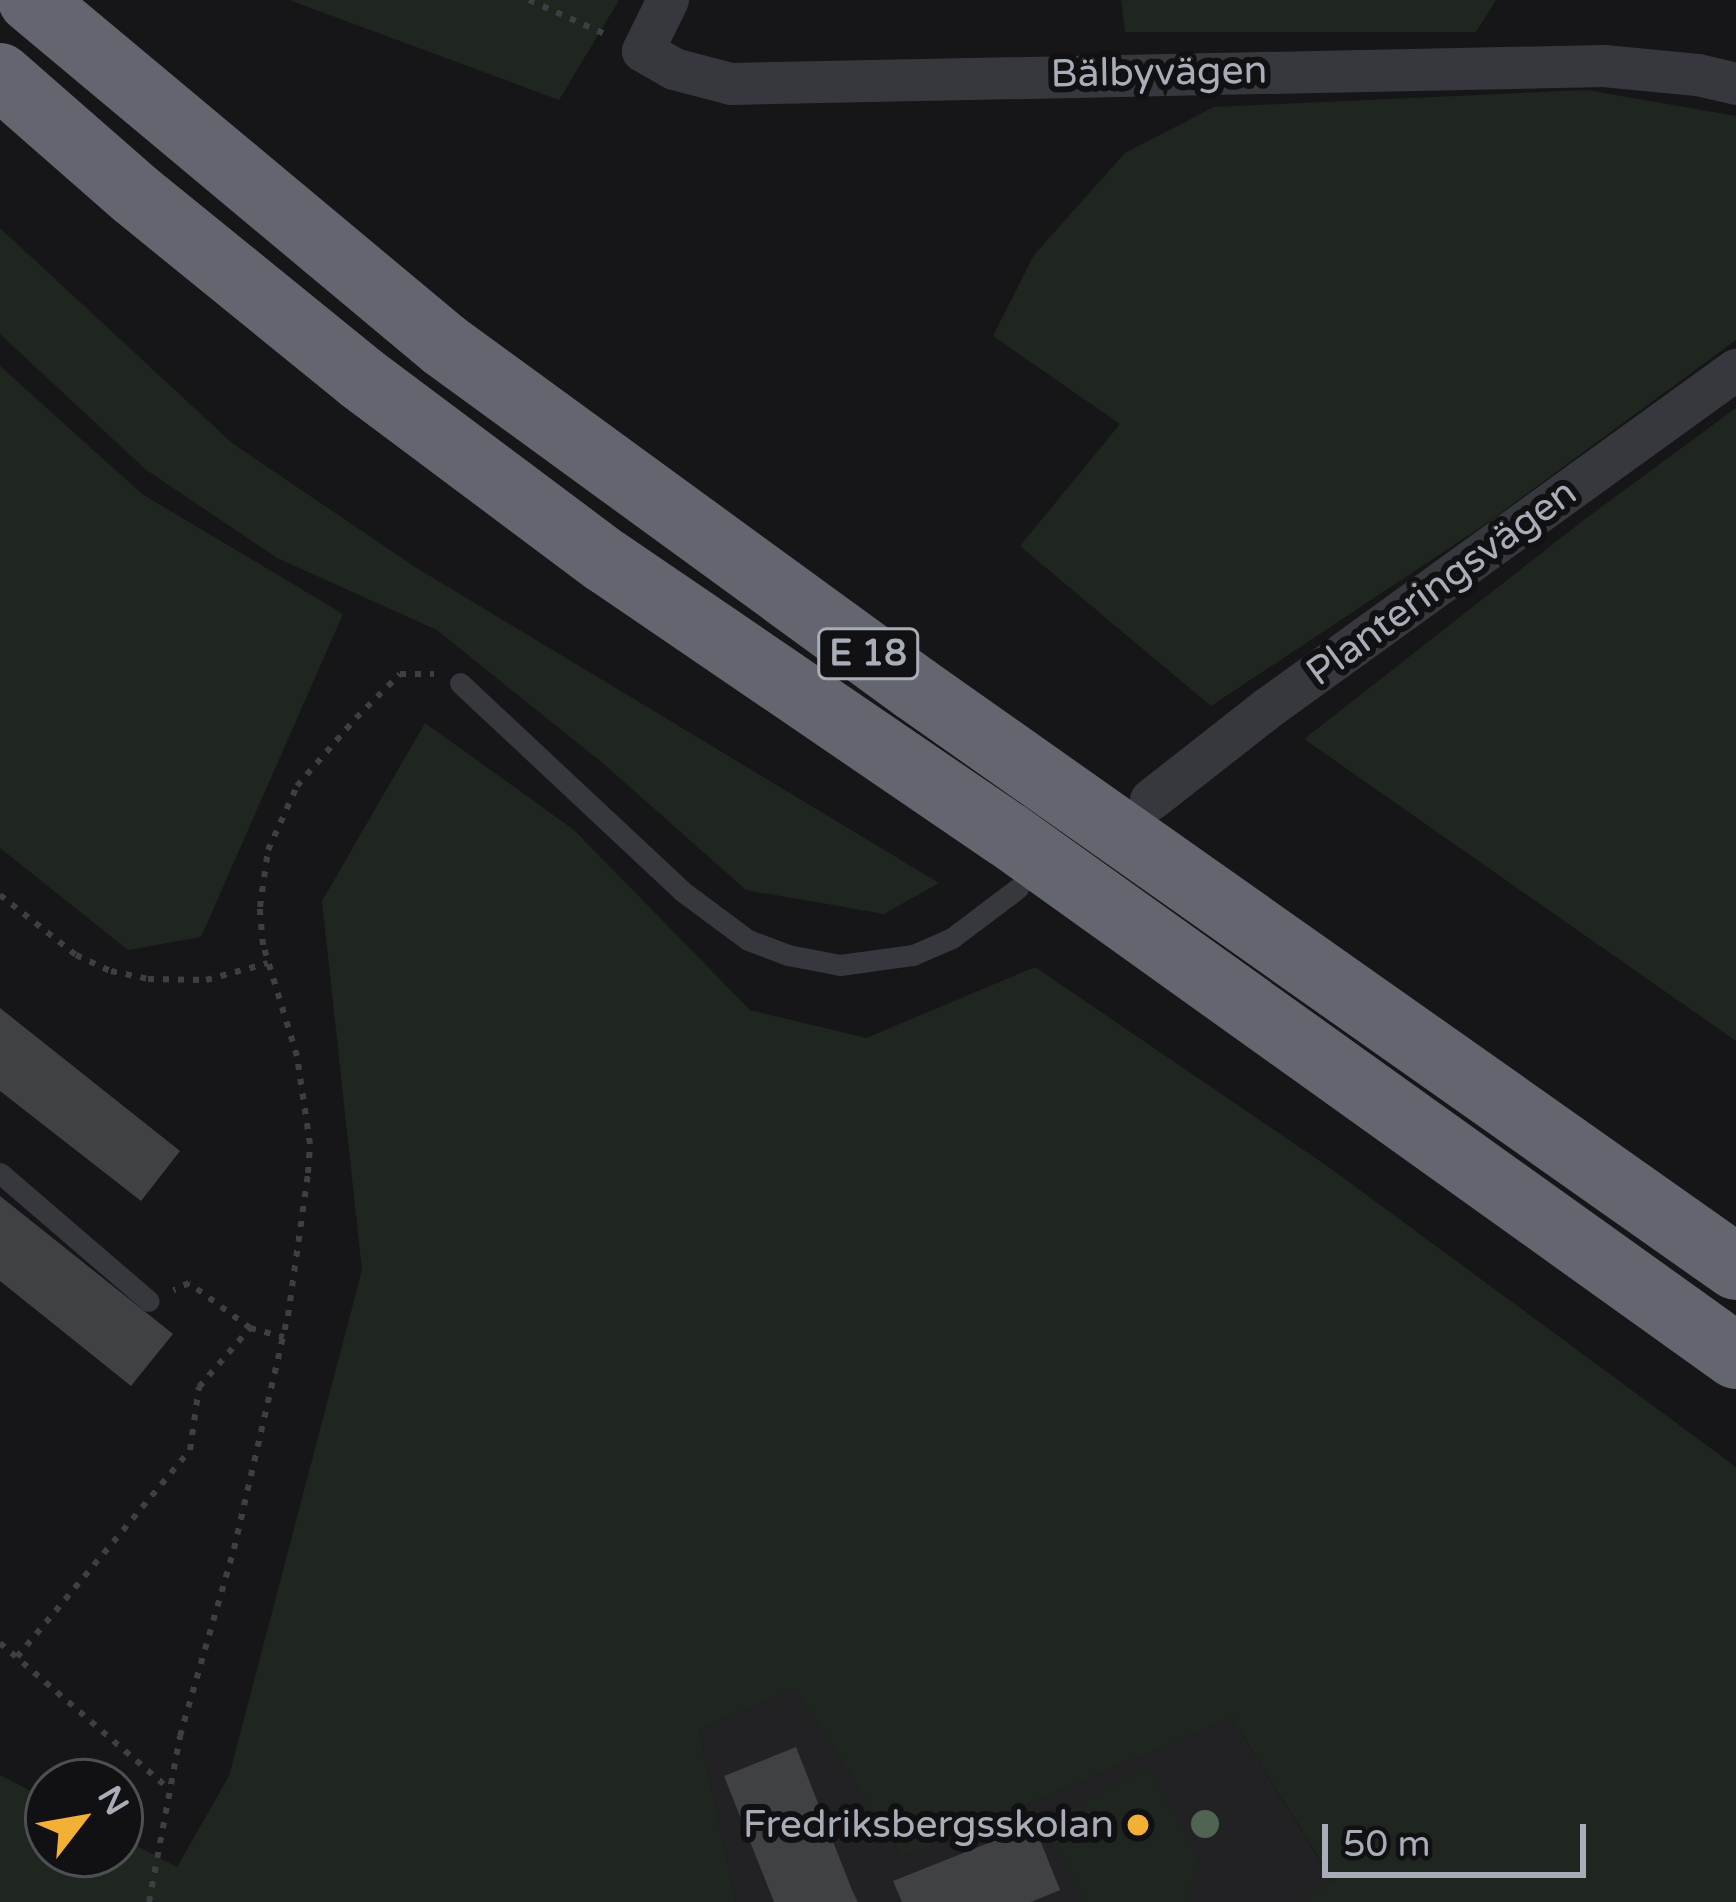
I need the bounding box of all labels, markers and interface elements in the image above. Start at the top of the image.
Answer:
street label: Bälbyvägen [1050,48,1268,98]
street label: Planteringsvägen [1298,469,1586,697]
road number: E 18 [817,624,919,684]
north arrow [24,1758,144,1878]
text: N [89,1779,136,1822]
scale bar [1328,1800,1592,1874]
place label: Fredriksbergsskolan [743,1802,1114,1848]
marker: Fredriksbergsskolan [1125,1812,1151,1838]
text: 50 m [1343,1823,1431,1866]

